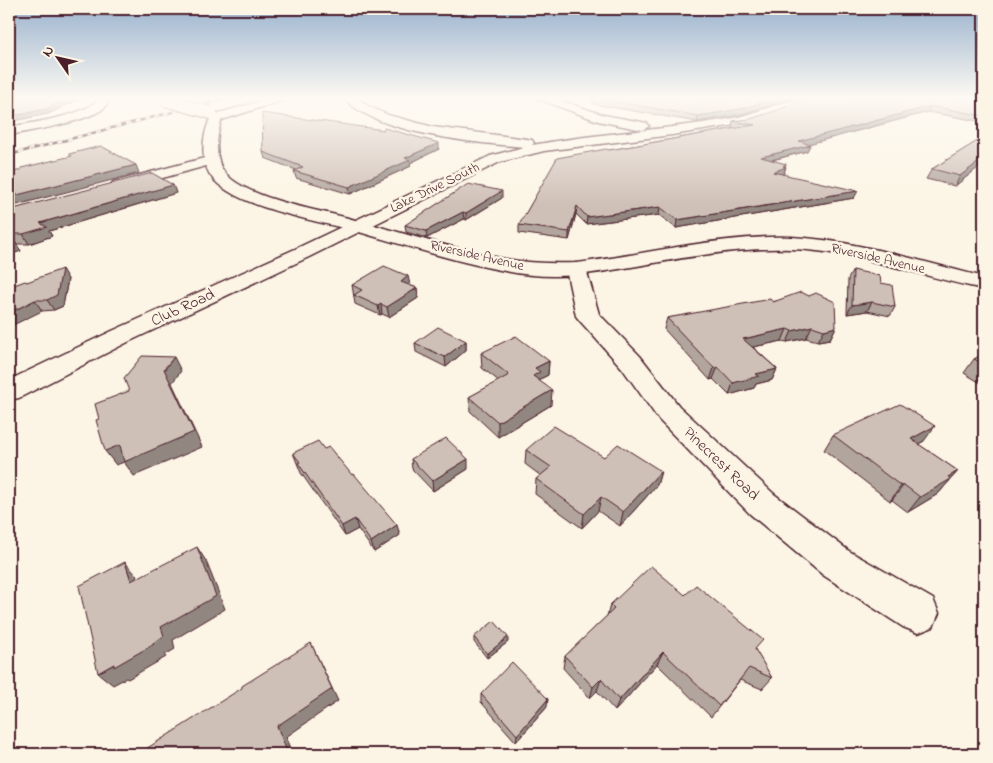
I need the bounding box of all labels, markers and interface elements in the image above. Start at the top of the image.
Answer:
north arrow [32,32,82,82]
text: N [37,42,60,61]
street label: Lake Drive South [387,157,483,219]
street label: Riverside Avenue [428,235,527,277]
street label: Riverside Avenue [829,238,928,280]
street label: Club Road [147,283,219,333]
street label: Pinecrest Road [677,421,765,507]

